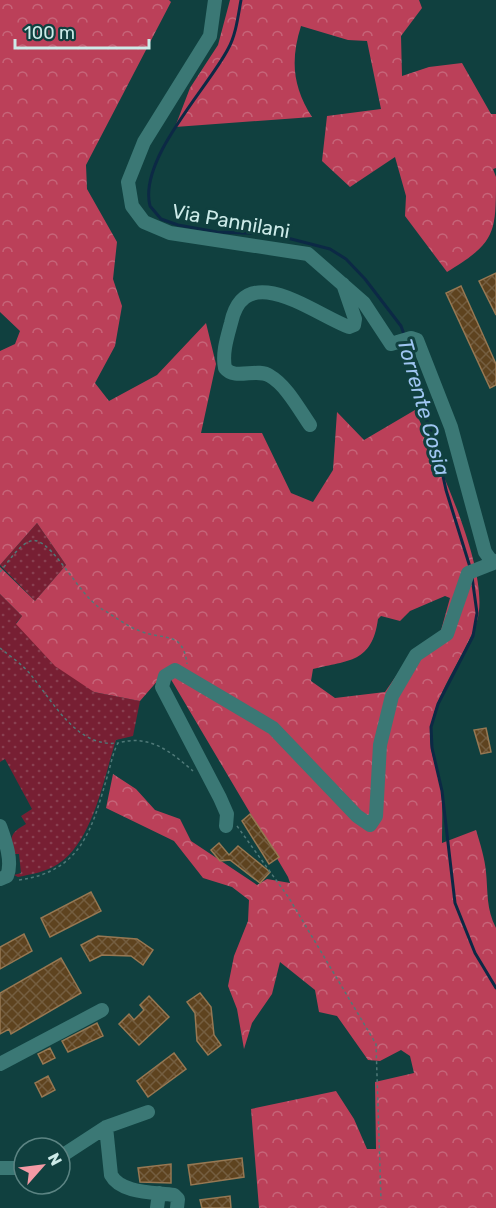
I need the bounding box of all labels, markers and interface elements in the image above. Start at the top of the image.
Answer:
scale bar [15,12,148,50]
text: 100 m [24,22,75,44]
street label: Via Pannilani [170,199,292,243]
water label: Torrente Cosia [392,336,456,478]
north arrow [12,1136,72,1196]
text: N [44,1150,66,1169]

